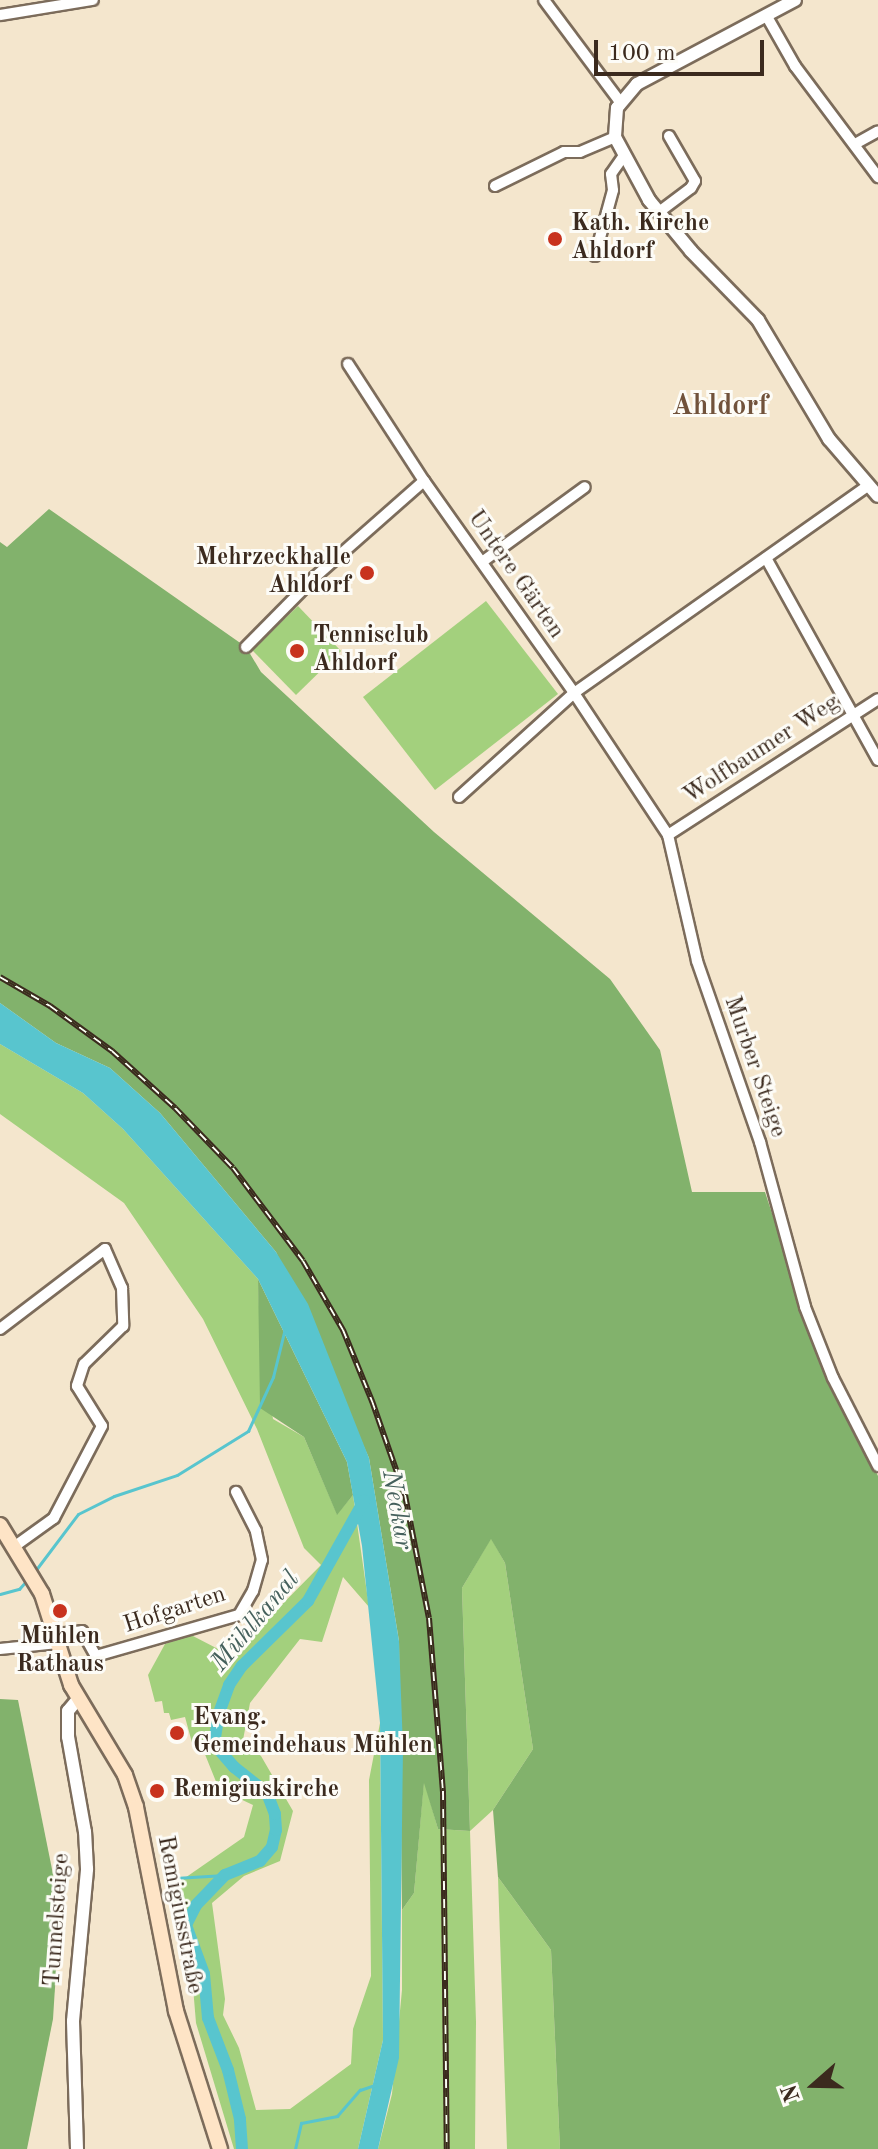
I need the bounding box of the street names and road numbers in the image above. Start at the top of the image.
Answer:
street label: Untere Gärten [460,505,570,645]
street label: Wolfbaumer Weg [678,689,846,811]
street label: Murber Steige [716,993,792,1141]
street label: Hofgarten [120,1581,230,1641]
street label: Remigiusstraße [150,1833,208,1997]
street label: Tunnelsteige [39,1852,77,1988]

